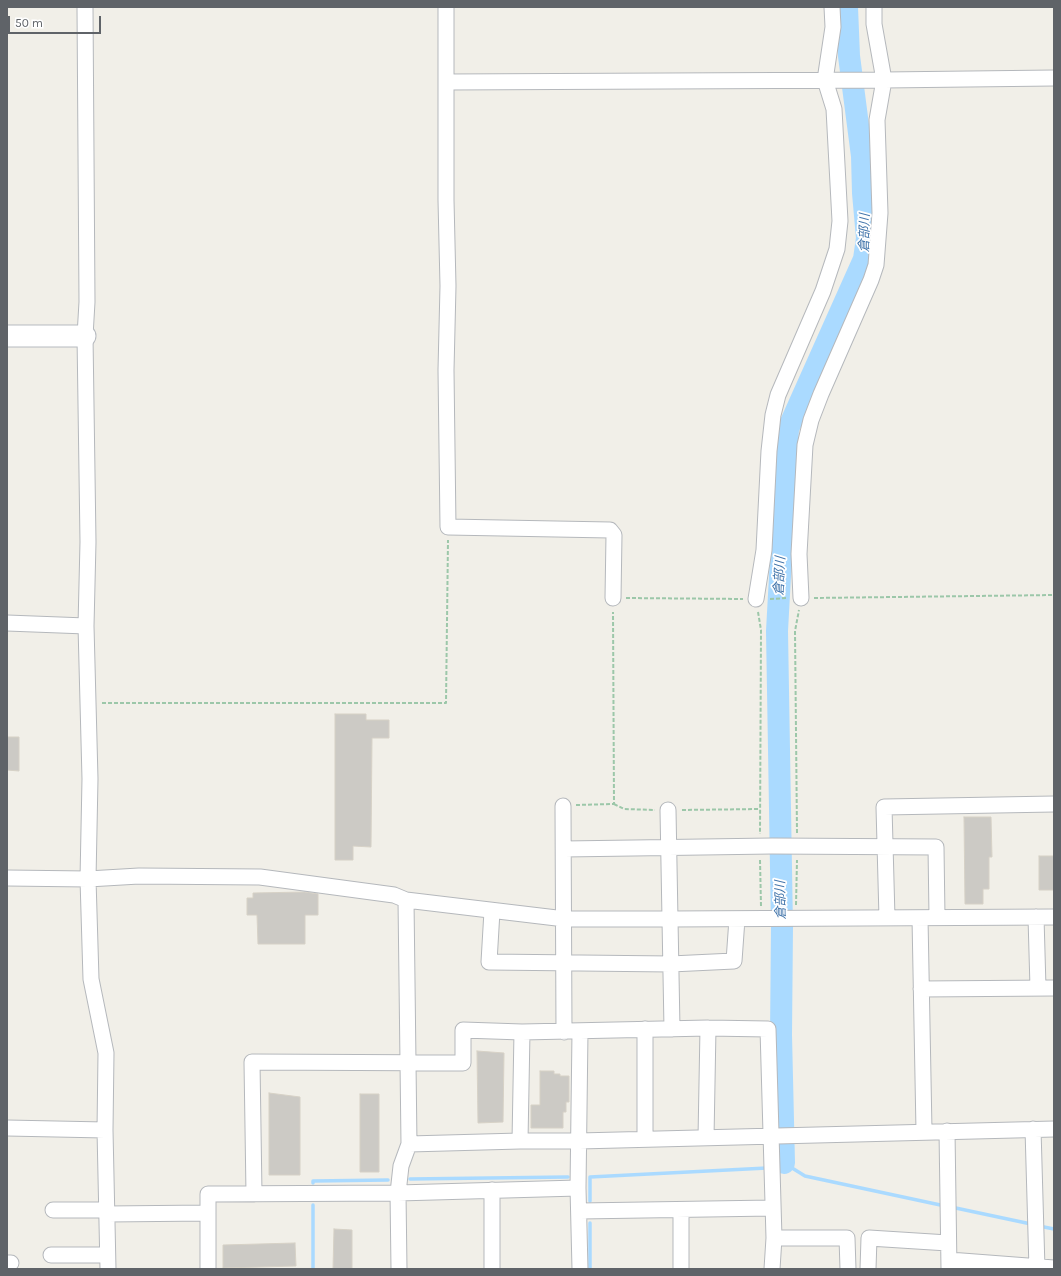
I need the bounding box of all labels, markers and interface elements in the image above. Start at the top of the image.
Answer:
scale bar [10,8,103,34]
text: 50 m [15,16,43,30]
water label: 倉部川 [857,213,873,253]
water label: 倉部川 [771,556,789,596]
water label: 倉部川 [773,880,789,920]

